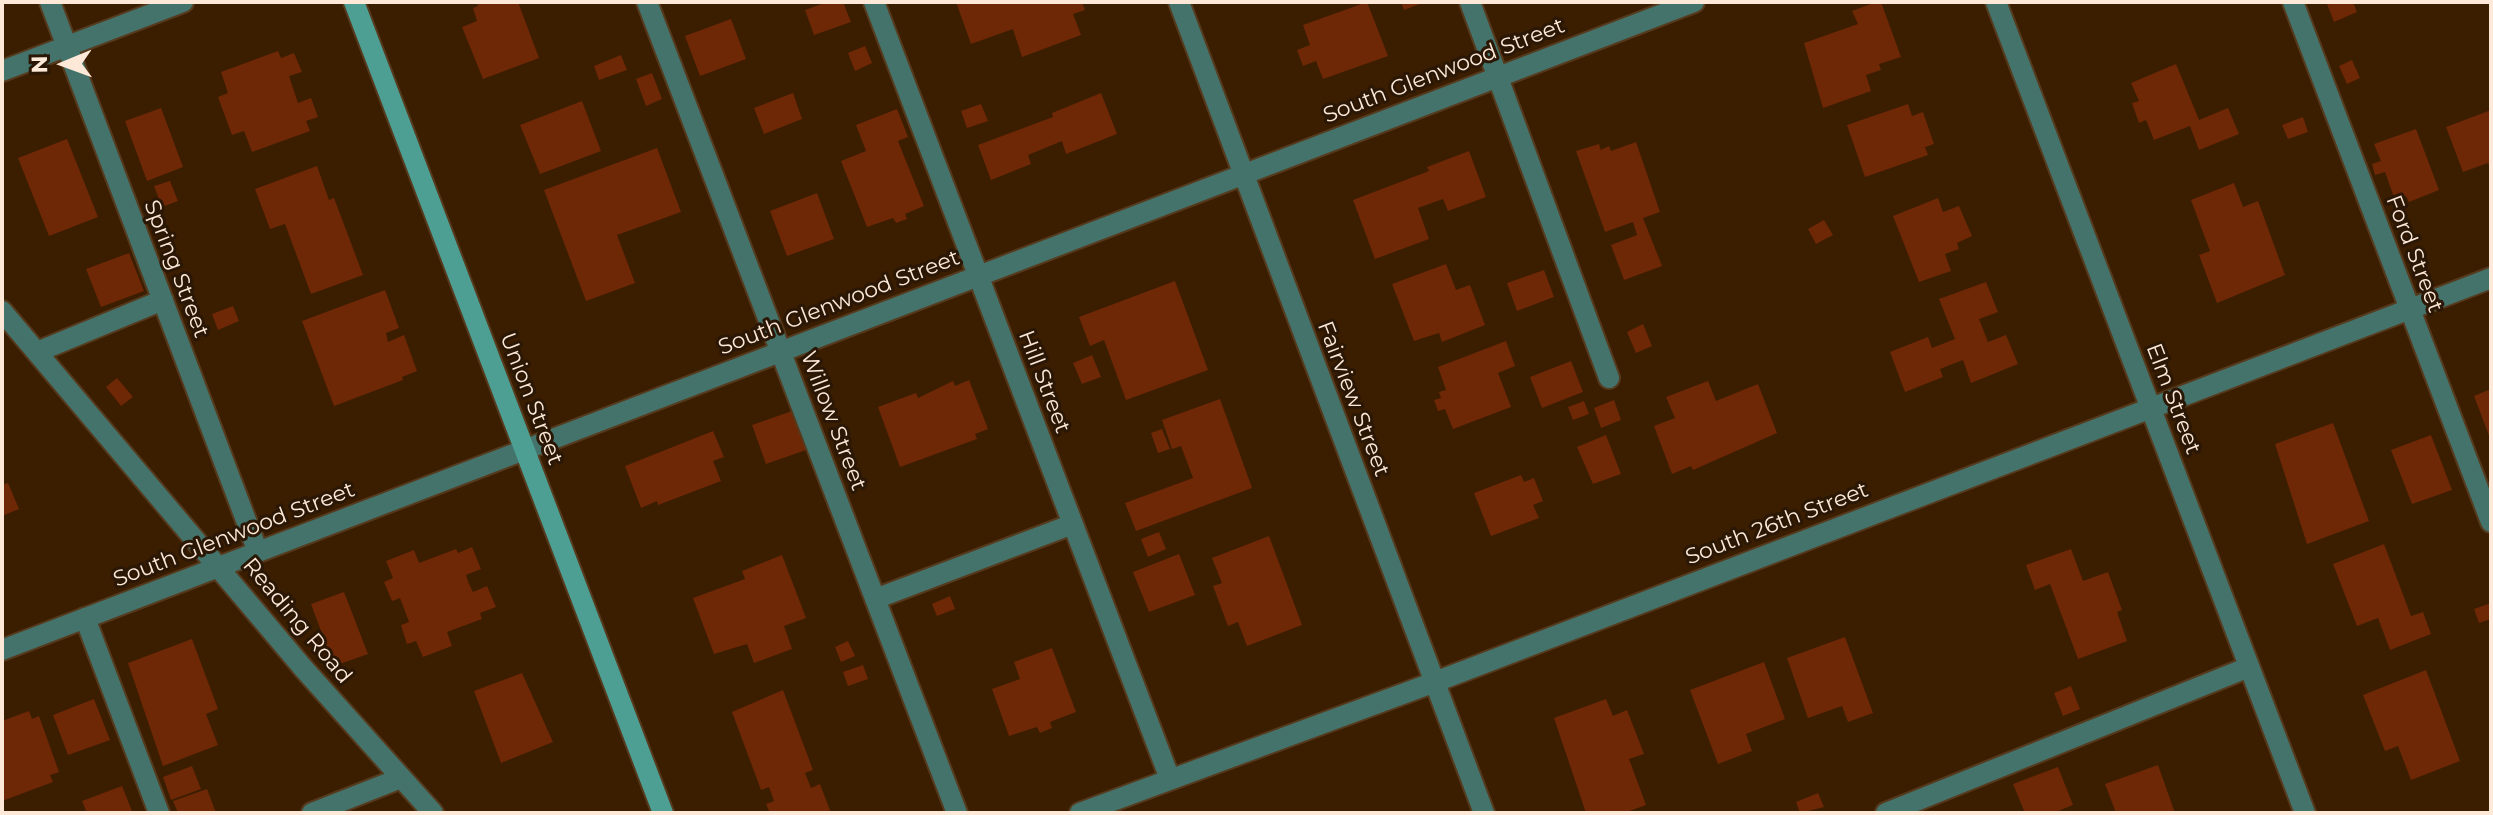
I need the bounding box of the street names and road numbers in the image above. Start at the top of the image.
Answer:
street label: South Glenwood Street [1320,13,1568,129]
street label: Ford Street [2380,192,2448,316]
street label: Spring Street [138,196,214,342]
street label: South Glenwood Street [715,245,963,361]
street label: Fairview Street [1311,318,1395,480]
street label: Hill Street [1012,327,1076,437]
street label: Union Street [494,329,568,469]
street label: Elm Street [2140,340,2206,458]
street label: Willow Street [794,348,872,494]
street label: South Glenwood Street [110,477,358,593]
street label: South 26th Street [1682,477,1872,571]
street label: Reading Road [237,553,357,689]

